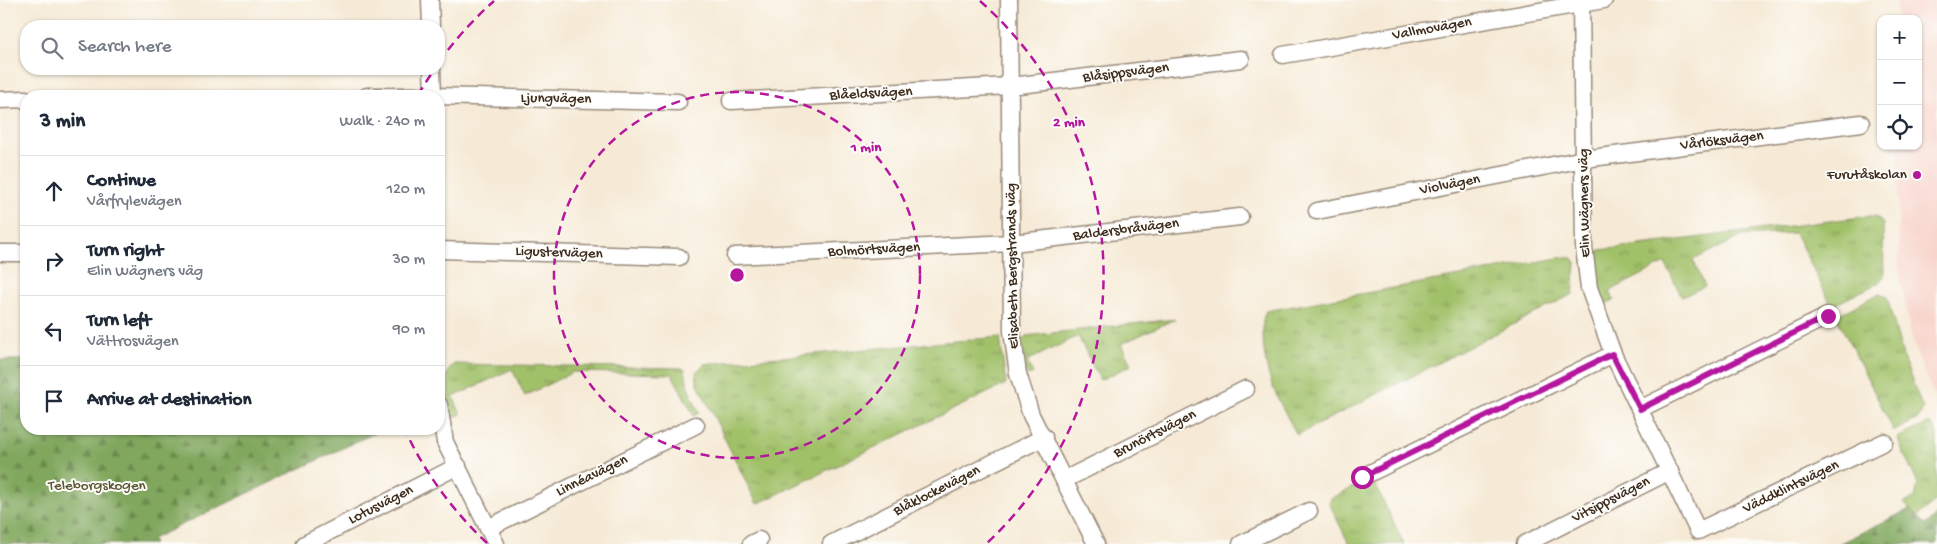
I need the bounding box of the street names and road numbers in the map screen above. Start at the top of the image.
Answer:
street label: Vallmovägen [1390,13,1473,45]
street label: Blåsippsvägen [1081,59,1170,87]
street label: Blåeldsvägen [828,83,913,105]
street label: Ljungvägen [520,89,592,109]
street label: Vårlöksvägen [1678,127,1765,155]
street label: Elin Wägners väg [1575,148,1595,258]
street label: Violvägen [1417,170,1482,200]
street label: Elisabeth Bergstrands väg [1003,183,1023,349]
street label: Baldersbråvägen [1071,215,1180,246]
street label: Bolmörtsvägen [826,239,921,261]
street label: Ligustervägen [515,242,603,264]
street label: Brunörtsvägen [1110,405,1199,463]
street label: Linnéavägen [553,451,631,501]
street label: Väddklintsvägen [1739,456,1842,518]
street label: Blåklockevägen [890,461,983,521]
street label: Vitsippsvägen [1568,473,1653,528]
street label: Lotusvägen [346,481,416,529]

